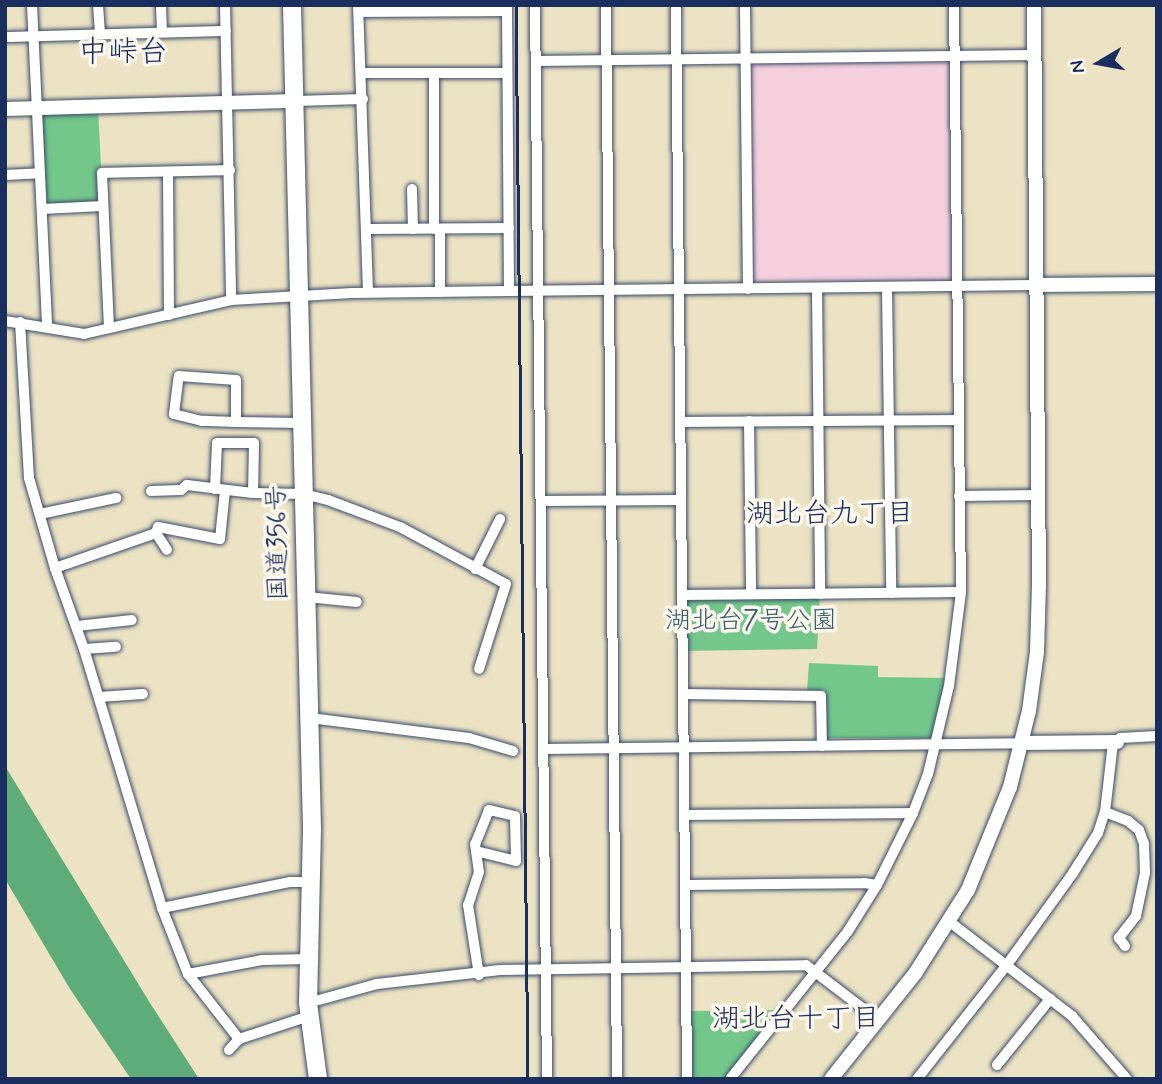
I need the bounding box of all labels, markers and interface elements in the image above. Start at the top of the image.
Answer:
north arrow [1064,28,1134,98]
district label: 中峠台 [78,35,168,71]
text: N [1064,58,1091,75]
street label: 国道356号 [262,485,296,601]
district label: 湖北台九丁目 [746,498,914,532]
park label: 湖北台7号公園 [665,606,837,638]
district label: 湖北台十丁目 [712,1003,880,1037]

